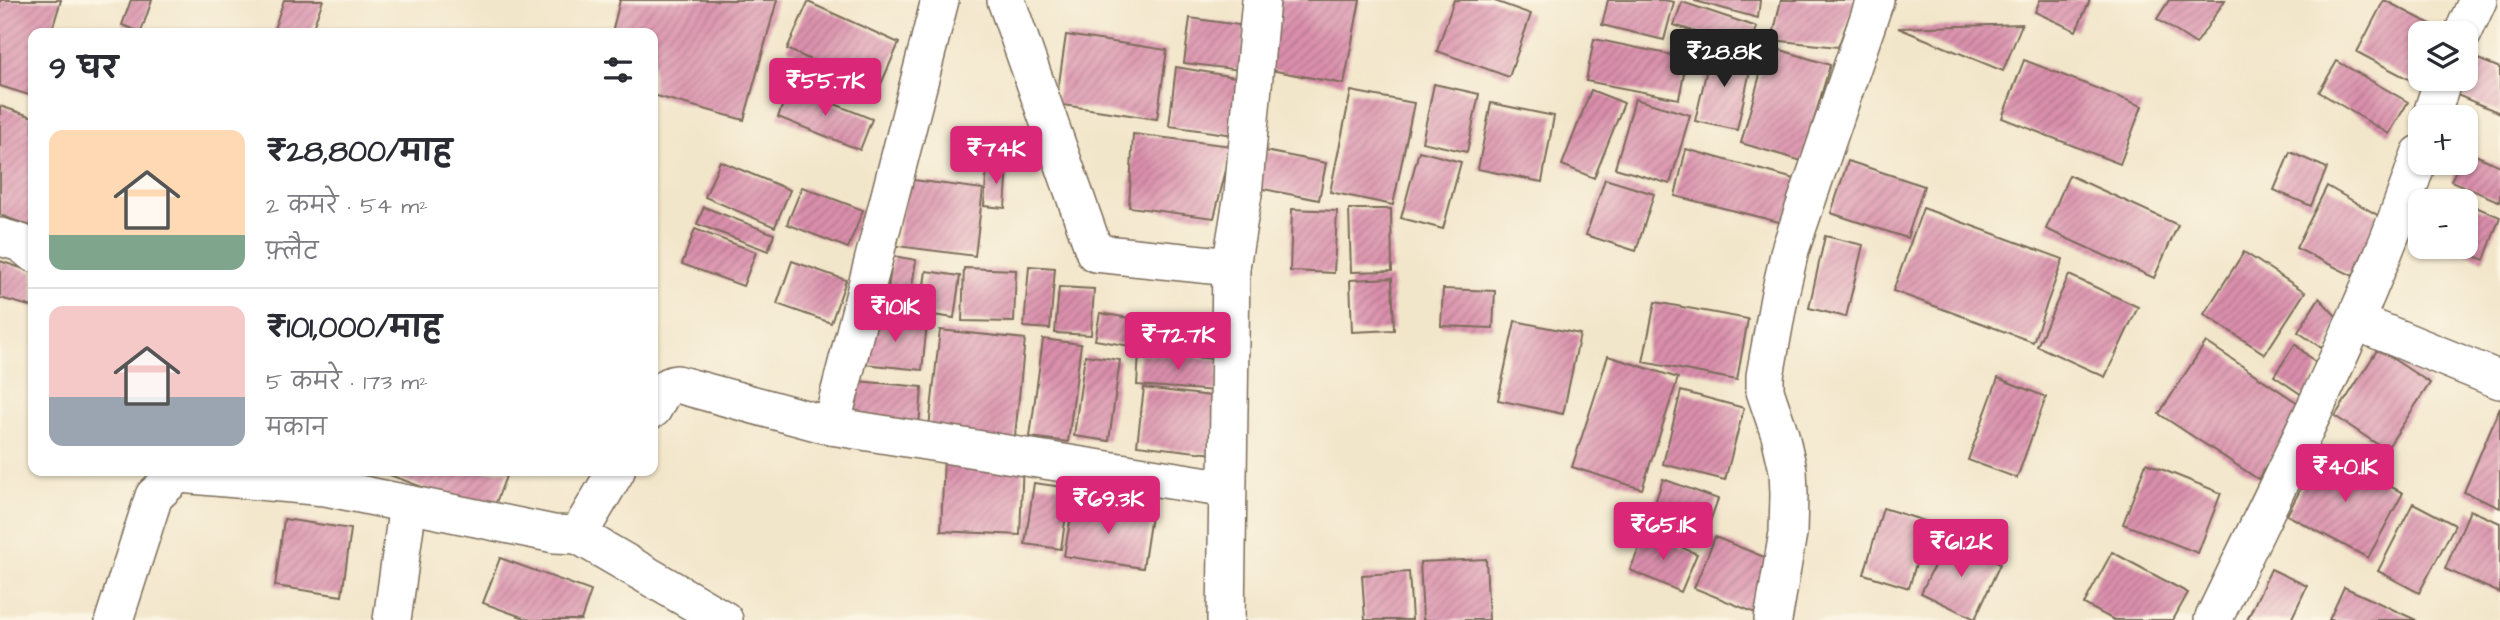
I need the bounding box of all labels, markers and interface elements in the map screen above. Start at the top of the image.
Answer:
map controls [2408,21,2478,259]
button: layers [2408,21,2478,91]
pin: ₹28.8K [1667,29,1781,89]
text: ₹28.8K [1686,36,1762,68]
text: 9 घर [49,48,118,90]
icon: filters [599,51,637,89]
pin: ₹55.7K [768,58,882,118]
text: ₹55.7K [785,65,865,97]
button: + [2408,105,2478,175]
pin: ₹74K [955,127,1037,186]
text: ₹28,800/माह [266,131,452,173]
text: ₹74K [966,133,1026,165]
icon: home [105,158,189,242]
button: − [2408,189,2478,259]
text: 2 कमरे · 54 m² [266,190,428,222]
text: फ़्लैट [266,236,318,268]
pin: ₹101K [846,284,944,344]
text: ₹101K [870,291,920,323]
text: ₹101,000/माह [266,307,442,349]
pin: ₹72.7K [1121,312,1235,372]
text: ₹72.7K [1141,319,1215,351]
icon: home [105,334,189,418]
text: 5 कमरे · 173 m² [266,366,428,398]
text: मकान [266,412,327,444]
pin: ₹40.1K [2288,444,2402,504]
text: ₹40.1K [2312,451,2378,483]
pin: ₹69.3K [1051,476,1165,536]
text: ₹69.3K [1072,483,1144,515]
pin: ₹65.1K [1606,503,1720,562]
text: ₹65.1K [1630,509,1696,541]
pin: ₹61.2K [1904,520,2018,579]
text: ₹61.2K [1929,526,1993,558]

